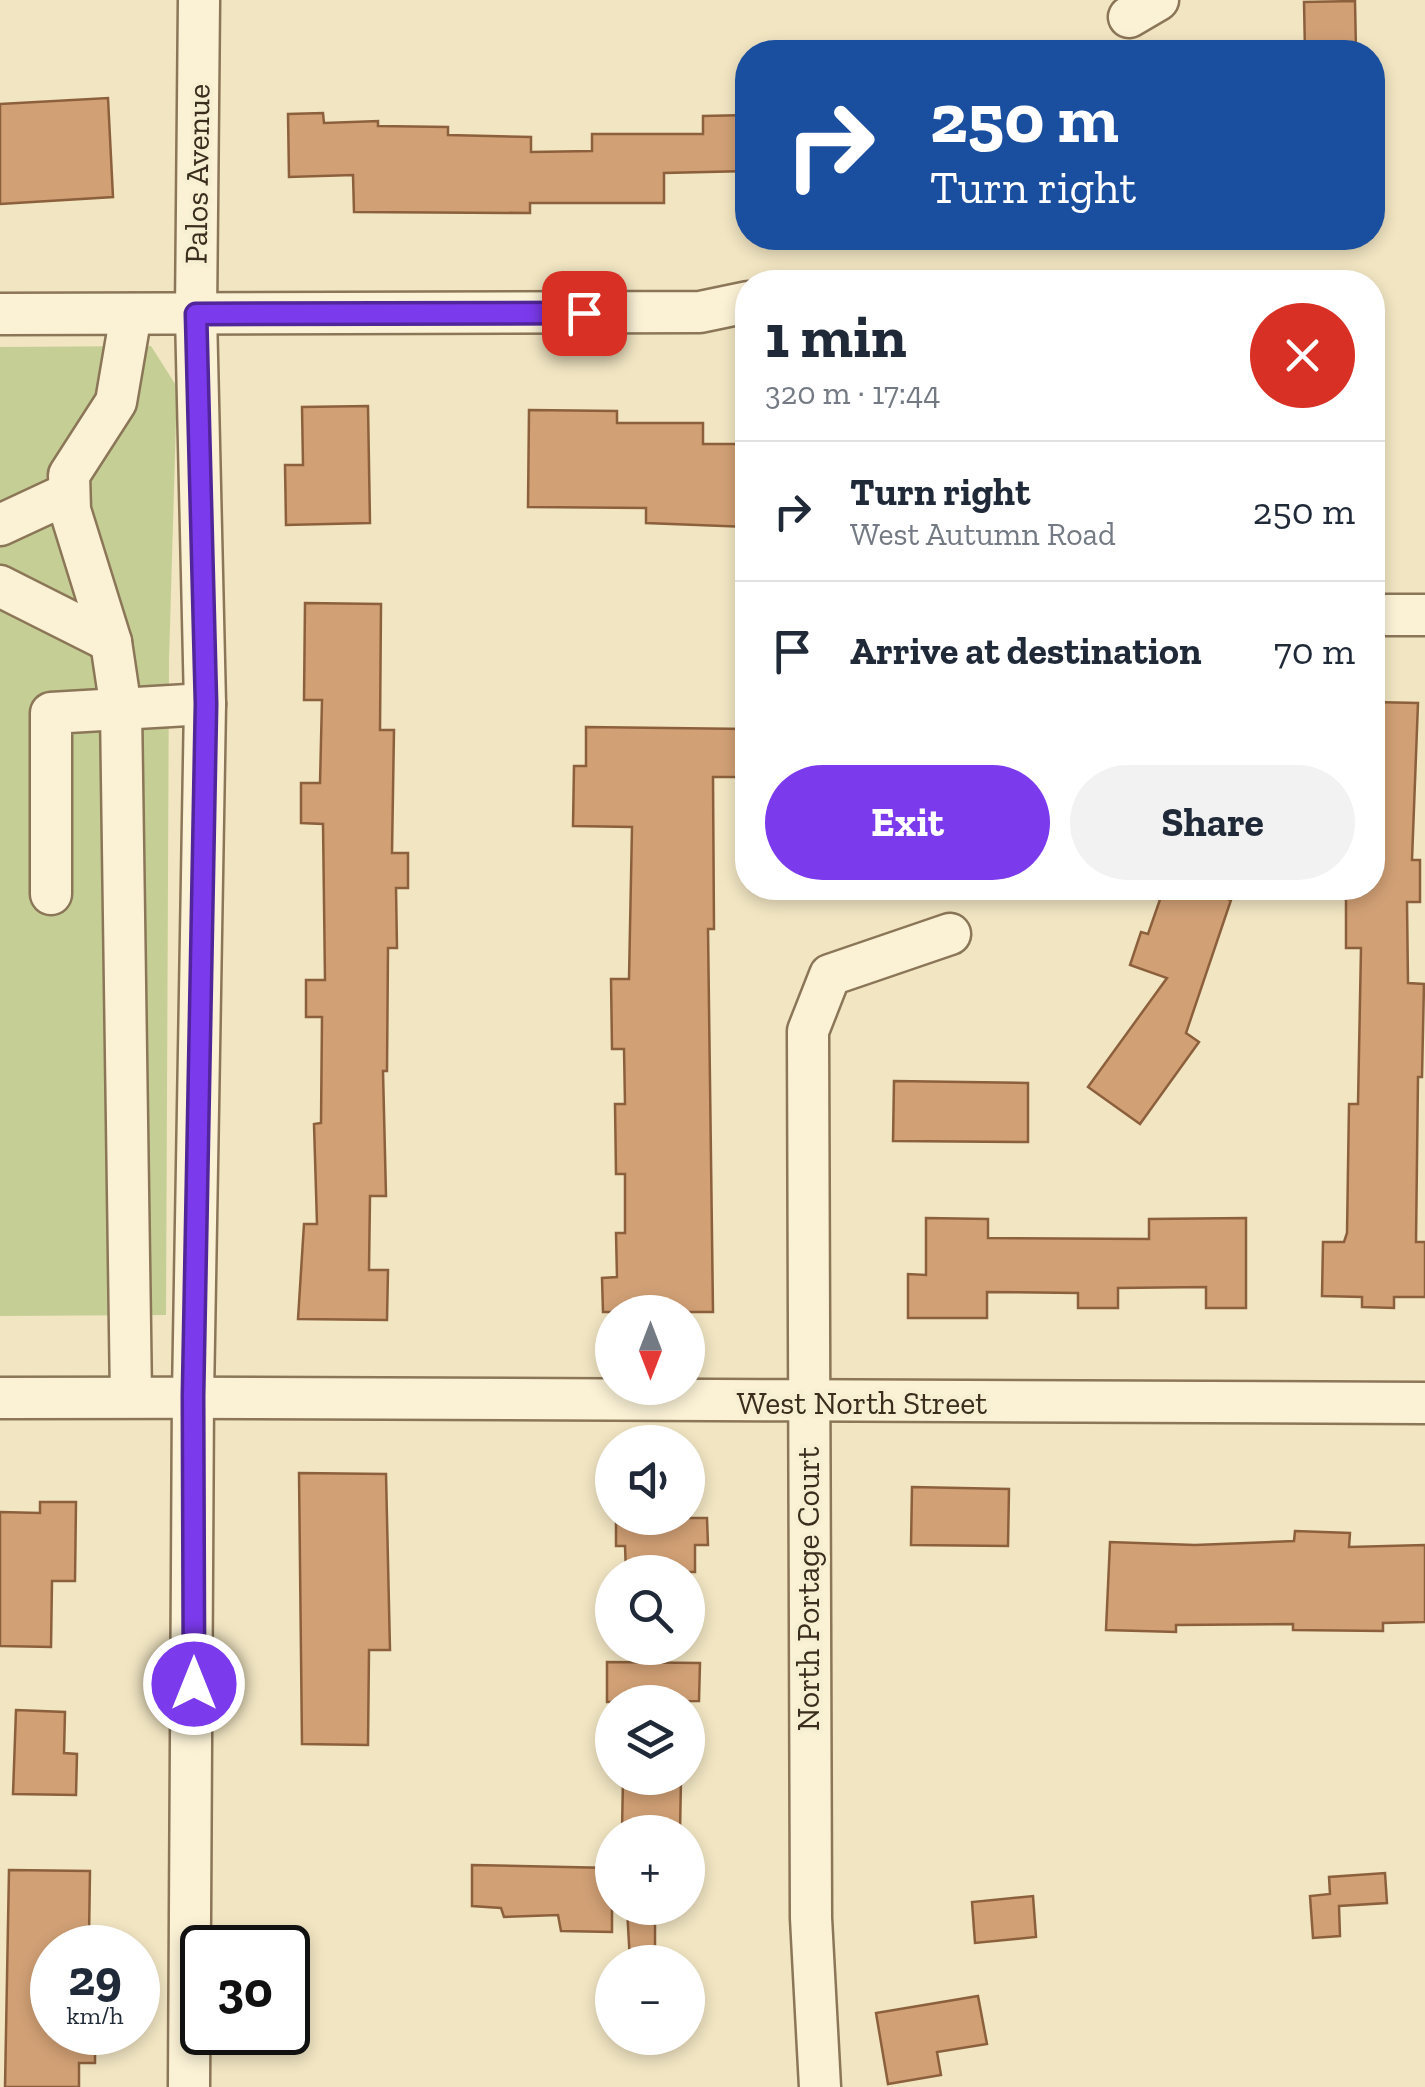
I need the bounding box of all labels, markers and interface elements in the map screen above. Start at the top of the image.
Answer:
text: 250 m [930,76,1119,160]
icon: right [765,80,895,210]
street label: Palos Avenue [176,84,218,264]
text: Turn right [930,161,1136,215]
pin [542,271,627,356]
icon: arrive [557,286,612,341]
text: 1 min [765,300,907,372]
button: close [1250,303,1355,408]
text: 320 m · 17:44 [765,374,941,412]
text: Turn right [850,469,1030,515]
icon: right [765,484,820,539]
text: 250 m [1253,488,1355,534]
text: West Autumn Road [850,515,1116,553]
icon: arrive [765,624,820,679]
text: Arrive at destination [850,628,1201,674]
text: 70 m [1274,628,1355,674]
button: Exit [765,765,1050,880]
button: Share [1070,765,1355,880]
north arrow [595,1295,705,1405]
map controls [595,1295,705,2055]
street label: West North Street [737,1384,987,1422]
button: sound [595,1425,705,1535]
street label: North Portage Court [789,1447,827,1731]
button: search [595,1555,705,1665]
position arrow [142,1632,246,1736]
button: layers [595,1685,705,1795]
button: + [595,1815,705,1925]
speed limit sign: 30 [180,1925,310,2055]
button: − [595,1945,705,2055]
text: 29 [68,1948,122,2008]
text: km/h [66,2000,124,2030]

